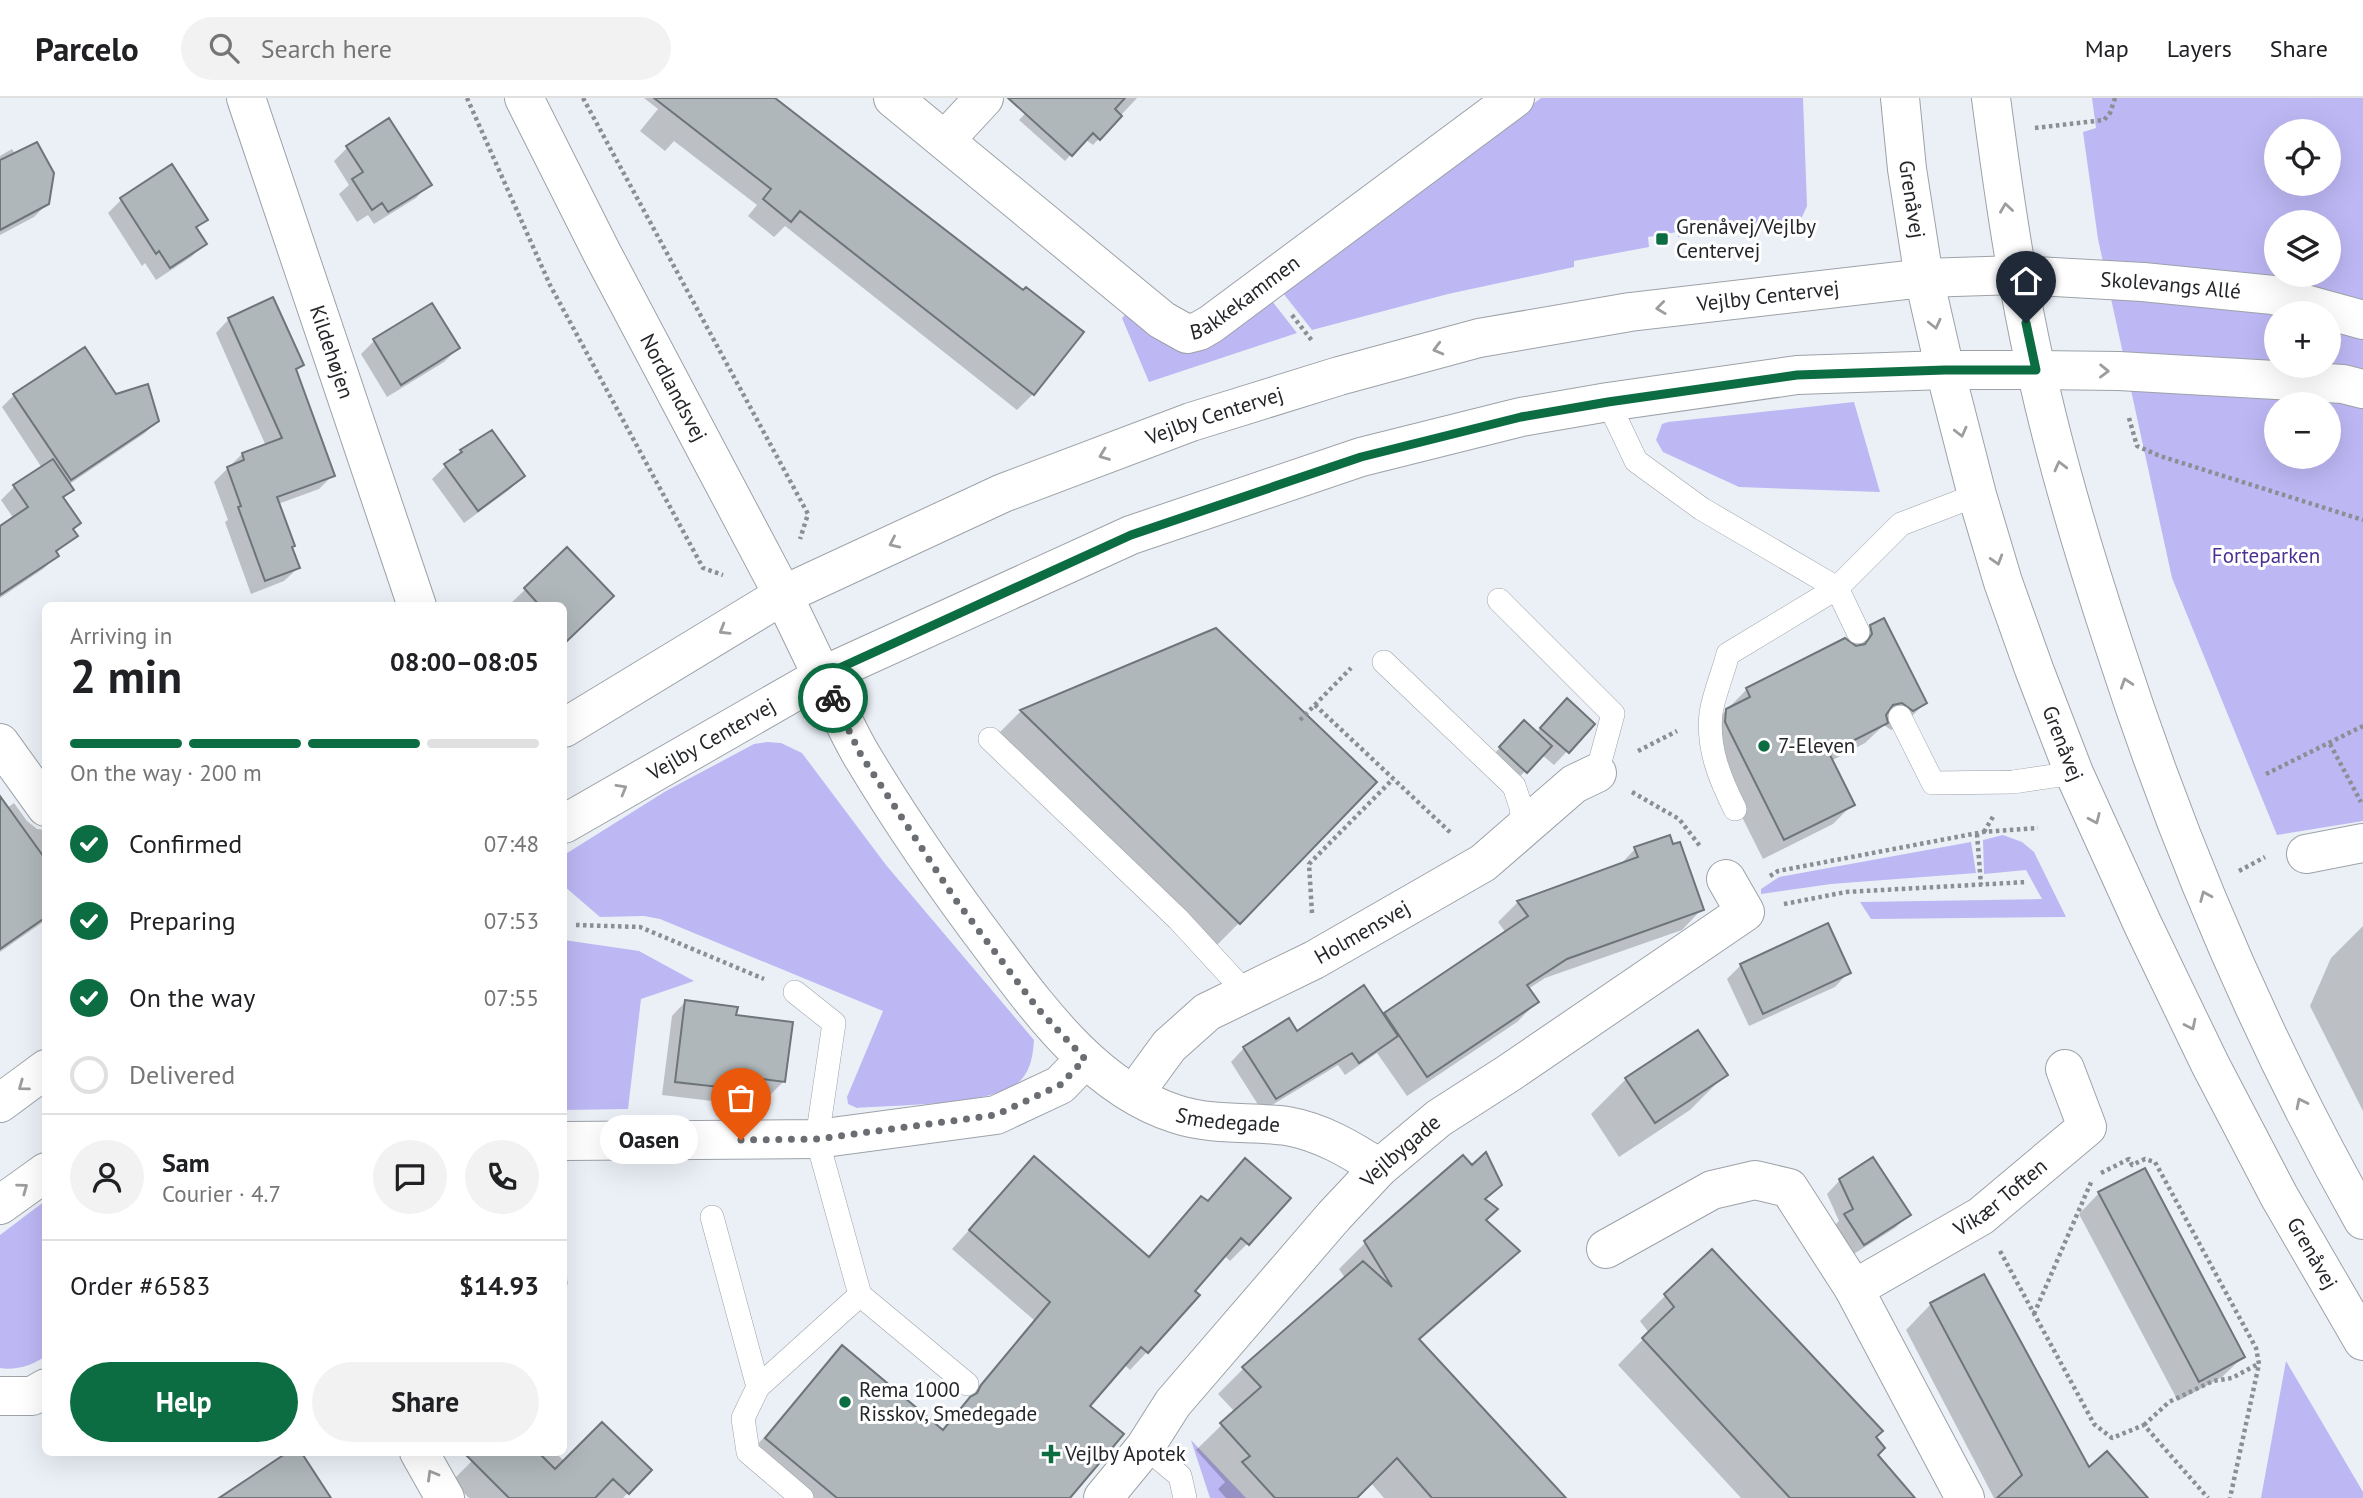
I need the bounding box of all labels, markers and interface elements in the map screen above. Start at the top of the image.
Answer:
search box [181,17,671,80]
text: Parcelo [35,27,139,70]
icon: search [205,29,243,67]
text: Search here [261,32,392,65]
text: Map [2085,33,2129,64]
text: Layers [2167,33,2232,64]
text: Share [2270,33,2328,64]
map controls [2264,119,2341,469]
button: locate [2264,119,2341,196]
street label: Grenåvej [1893,159,1932,240]
one-way arrow [1999,202,2014,214]
button: layers [2264,210,2341,287]
place label: Grenåvej/Vejlby Centervej [1676,213,1816,264]
marker: Grenåvej/Vejlby Centervej [1654,231,1670,247]
street label: Bakkekammen [1187,249,1305,346]
pin [1996,251,2056,323]
icon: home [2007,262,2045,300]
street label: Skolevangs Allé [2100,266,2242,305]
street label: Vejlby Centervej [1694,274,1841,317]
one-way arrow [1655,301,1667,316]
button: + [2264,301,2341,378]
street label: Kildehøjen [304,302,360,402]
one-way arrow [1926,318,1941,330]
street label: Nordlandsvej [634,329,713,446]
one-way arrow [1432,341,1444,356]
one-way arrow [2099,363,2110,379]
street label: Vejlby Centervej [1141,380,1286,451]
button: − [2264,392,2341,469]
one-way arrow [1953,426,1967,438]
one-way arrow [1098,447,1110,461]
one-way arrow [2054,460,2068,472]
one-way arrow [889,535,901,549]
park label: Forteparken [2212,542,2320,569]
one-way arrow [1988,554,2003,566]
text: Arriving in [70,621,172,650]
one-way arrow [719,622,732,635]
text: 08:00–08:05 [390,645,539,678]
text: 2 min [70,646,182,706]
courier [798,663,868,733]
one-way arrow [2120,678,2134,690]
icon: bike [814,679,852,717]
street label: Vejlby Centervej [642,692,780,787]
street label: Grenåvej [2036,702,2090,785]
place label: 7-Eleven [1778,732,1855,759]
marker: 7-Eleven [1756,738,1772,754]
text: On the way · 200 m [70,758,262,787]
one-way arrow [615,785,628,798]
one-way arrow [2087,811,2101,824]
icon: check [70,825,108,863]
text: Confirmed [129,827,242,860]
text: 07:48 [484,829,539,858]
one-way arrow [2199,891,2213,904]
street label: Holmensvej [1309,894,1415,970]
icon: check [70,902,108,940]
text: Preparing [129,904,236,937]
text: 07:53 [484,906,539,935]
icon: check [70,979,108,1017]
text: On the way [129,981,255,1014]
text: 07:55 [484,983,539,1012]
one-way arrow [2183,1018,2197,1030]
text: Delivered [129,1058,235,1091]
pin [711,1068,771,1140]
one-way arrow [18,1078,31,1090]
icon: bag [722,1079,760,1117]
one-way arrow [2295,1098,2309,1110]
street label: Smedegade [1173,1101,1281,1138]
street label: Vejlbygade [1353,1109,1446,1193]
callout: Oasen [601,1116,699,1164]
text: Oasen [619,1125,679,1154]
button: person [70,1140,144,1214]
button: chat [373,1140,447,1214]
button: phone [465,1140,539,1214]
text: Sam [162,1146,210,1179]
street label: Vikær Toften [1948,1152,2053,1242]
text: Courier · 4.7 [162,1179,281,1208]
one-way arrow [15,1184,28,1197]
street label: Grenåvej [2281,1212,2344,1294]
text: Order #6583 [70,1269,210,1302]
text: $14.93 [459,1269,539,1302]
button: Help [70,1362,298,1442]
button: Share [312,1362,539,1442]
place label: Rema 1000 Risskov, Smedegade [859,1376,1037,1427]
marker: Rema 1000 Risskov, Smedegade [837,1394,853,1410]
place label: Vejlby Apotek [1064,1440,1186,1467]
marker: Vejlby Apotek [1043,1446,1059,1462]
one-way arrow [427,1470,440,1483]

